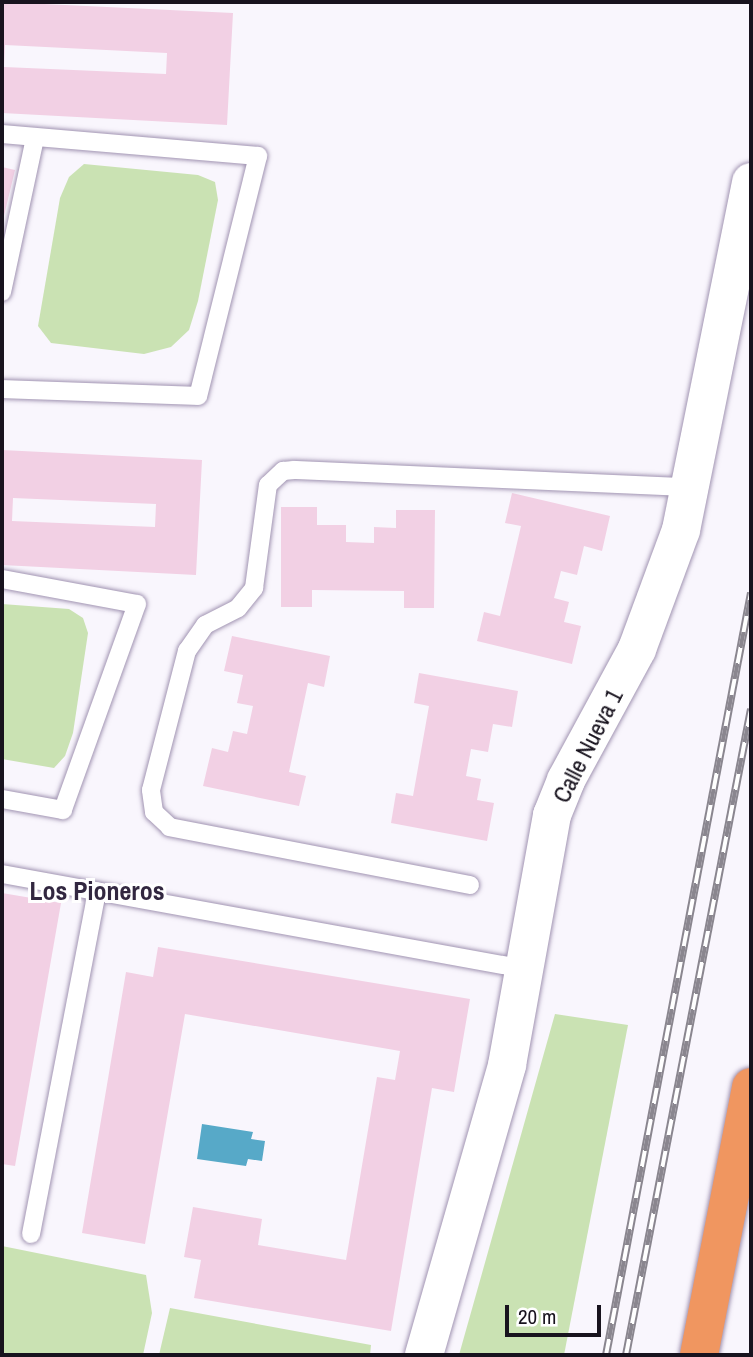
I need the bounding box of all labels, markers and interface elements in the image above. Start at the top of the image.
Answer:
street label: Calle Nueva 1 [547,684,629,808]
district label: Los Pioneros [29,875,165,907]
scale bar [508,1290,604,1334]
text: 20 m [518,1302,556,1331]

